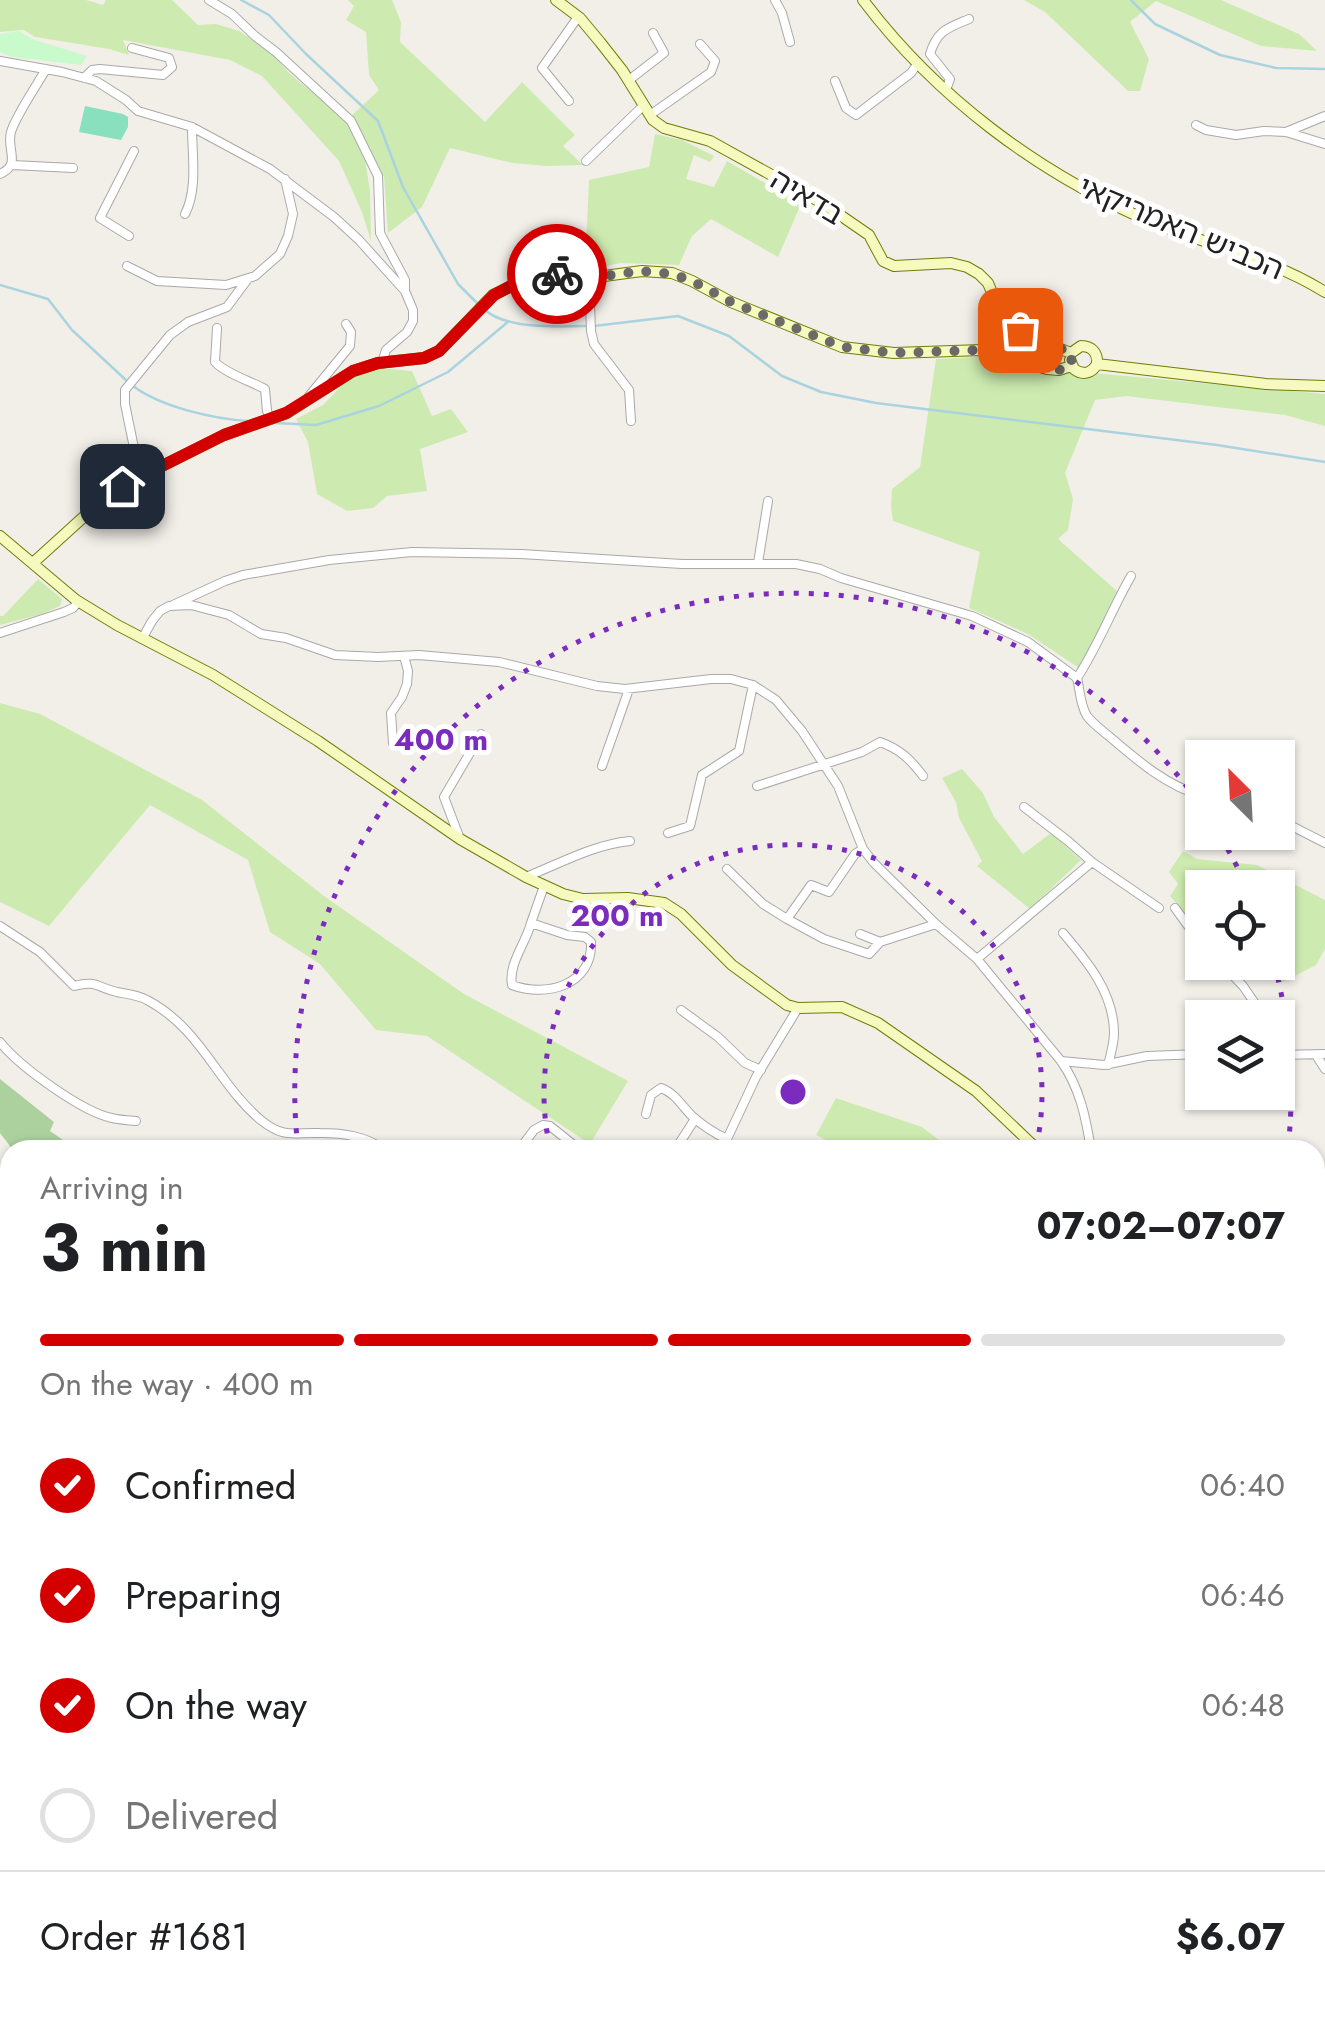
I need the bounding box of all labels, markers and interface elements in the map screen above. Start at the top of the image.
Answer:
street label: בדאיה [763,158,852,235]
street label: הכביש האמריקאי [1072,165,1291,290]
courier [507,224,607,324]
icon: bike [530,247,585,302]
pin [978,288,1063,373]
icon: bag [993,303,1048,358]
pin [80,444,165,529]
icon: home [95,459,150,514]
text: 400 m [394,718,488,761]
north arrow [1185,740,1295,850]
map controls [1185,740,1295,1110]
button: locate [1185,870,1295,980]
text: 200 m [571,894,664,937]
button: layers [1185,1000,1295,1110]
centre of rings [775,1074,811,1110]
text: Arriving in [40,1165,184,1211]
text: 07:02–07:07 [1036,1198,1285,1253]
text: 3 min [40,1201,208,1295]
text: On the way · 400 m [40,1361,314,1407]
icon: check [40,1458,95,1513]
text: Confirmed [125,1458,296,1513]
text: 06:40 [1200,1462,1285,1508]
icon: check [40,1568,95,1623]
text: Preparing [125,1568,282,1623]
text: 06:46 [1201,1572,1285,1618]
icon: check [40,1678,95,1733]
text: On the way [125,1678,307,1733]
text: 06:48 [1202,1682,1285,1728]
text: Delivered [125,1788,278,1843]
text: Order #1681 [40,1909,249,1964]
text: $6.07 [1176,1909,1285,1964]

